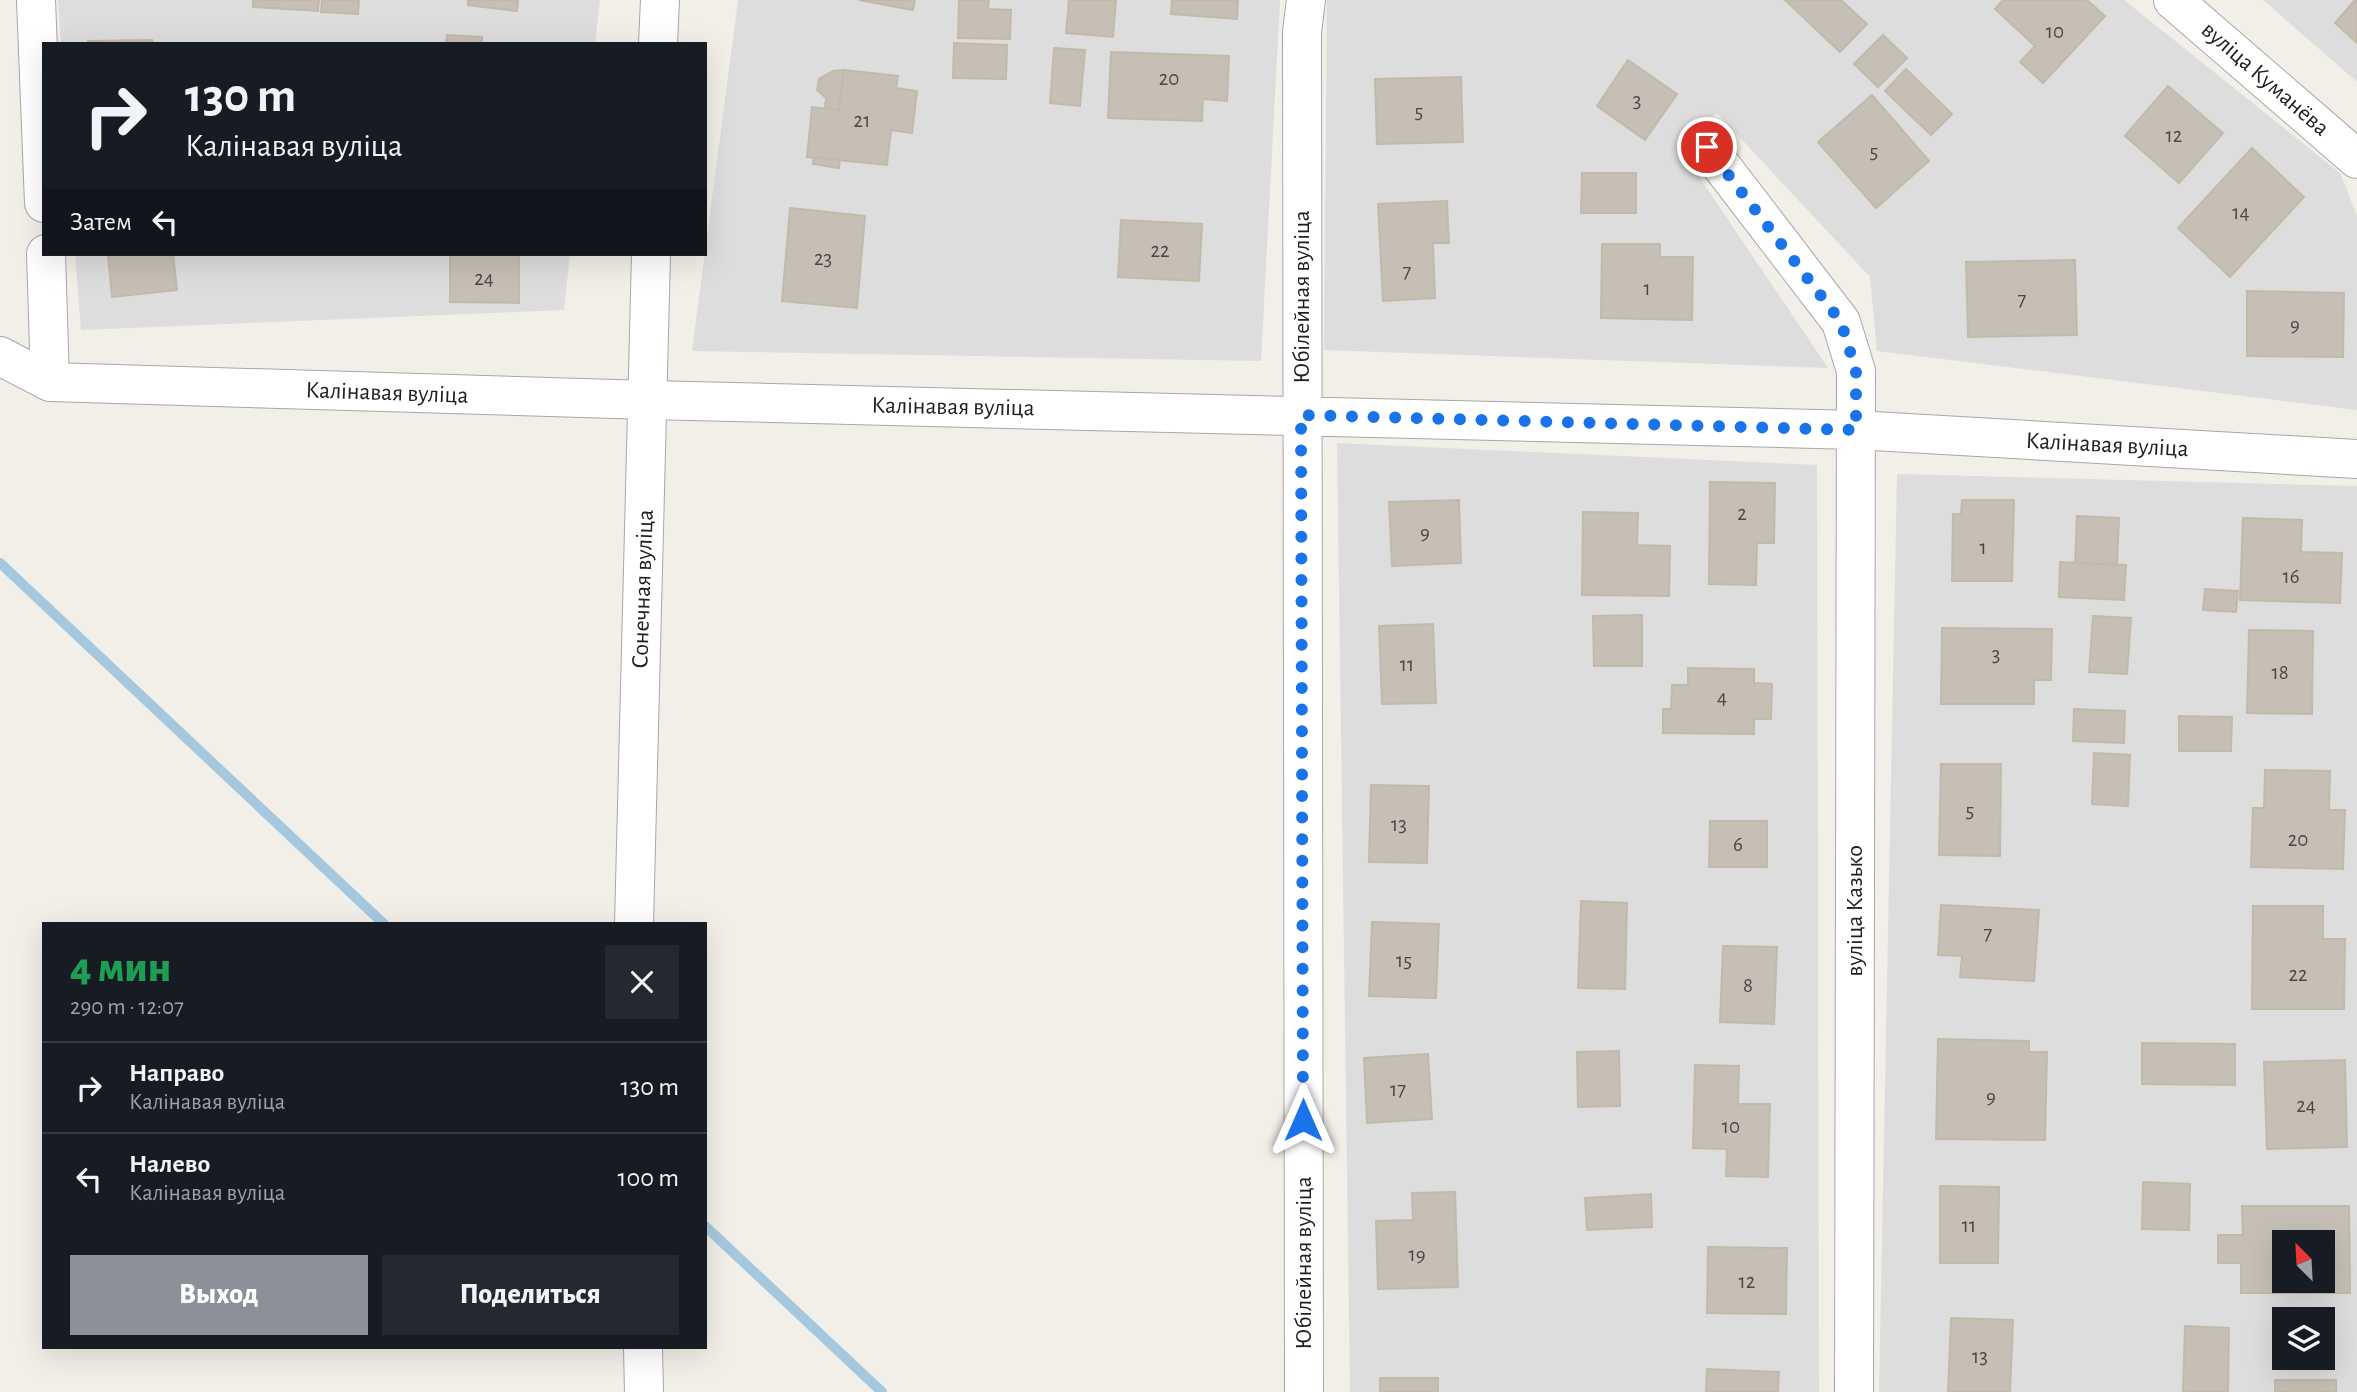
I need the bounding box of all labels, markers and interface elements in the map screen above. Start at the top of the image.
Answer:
street label: вуліца Куманёва [2197,17,2333,141]
house number: 10 [2046,21,2064,42]
house number: 20 [1159,68,1179,89]
icon: right [70,70,161,161]
text: 130 m [185,72,296,121]
house number: 3 [1633,90,1641,111]
house number: 5 [1415,101,1423,122]
house number: 21 [854,110,870,131]
pin [1677,117,1737,177]
house number: 12 [2166,125,2182,146]
icon: arrive [1688,128,1726,166]
text: Калінавая вуліца [185,130,403,162]
house number: 5 [1870,141,1878,162]
house number: 14 [2232,202,2250,223]
icon: left [146,203,184,241]
text: Затем [70,209,132,235]
street label: Юбілейная вуліца [1290,210,1314,384]
house number: 22 [1150,240,1170,261]
house number: 23 [814,248,832,269]
house number: 7 [1403,261,1412,282]
house number: 24 [474,268,494,289]
house number: 1 [1643,278,1651,299]
house number: 7 [2018,289,2027,310]
house number: 9 [2290,314,2300,335]
street label: Калінавая вуліца [305,378,469,408]
street label: Калінавая вуліца [871,394,1035,420]
street label: Калінавая вуліца [2025,429,2189,461]
house number: 2 [1737,503,1747,524]
street label: Сонечная вуліца [628,509,658,669]
house number: 9 [1420,522,1430,543]
house number: 1 [1979,537,1987,558]
house number: 16 [2282,566,2300,587]
house number: 3 [1992,644,2000,665]
house number: 11 [1400,654,1414,675]
house number: 18 [2271,662,2289,683]
house number: 4 [1717,687,1727,708]
house number: 5 [1966,800,1974,821]
house number: 13 [1391,814,1407,835]
house number: 20 [2288,829,2308,850]
house number: 6 [1733,834,1743,855]
street label: вуліца Казько [1843,845,1867,977]
house number: 7 [1984,923,1993,944]
button: close [605,945,679,1019]
text: 4 мин [70,947,171,989]
house number: 15 [1396,950,1412,971]
house number: 22 [2288,964,2308,985]
house number: 8 [1743,975,1753,996]
text: 290 m · 12:07 [70,996,184,1019]
text: Направо [129,1060,224,1086]
icon: right [70,1069,108,1107]
text: 130 m [621,1074,679,1100]
house number: 17 [1390,1079,1406,1100]
position arrow [1266,1083,1340,1157]
house number: 9 [1986,1086,1996,1107]
text: Калінавая вуліца [129,1091,285,1114]
house number: 24 [2296,1095,2316,1116]
house number: 10 [1722,1116,1740,1137]
text: Налево [129,1151,210,1177]
icon: left [70,1160,108,1198]
text: 100 m [618,1165,679,1191]
street label: Юбілейная вуліца [1292,1176,1316,1350]
text: Калінавая вуліца [129,1182,285,1205]
house number: 11 [1962,1215,1976,1236]
north arrow [2272,1230,2334,1293]
map controls [2272,1230,2335,1370]
house number: 19 [1408,1244,1426,1265]
button: Выход [70,1255,368,1335]
button: Поделиться [382,1255,679,1335]
house number: 12 [1739,1271,1755,1292]
button: layers [2272,1307,2335,1370]
house number: 13 [1972,1346,1988,1367]

